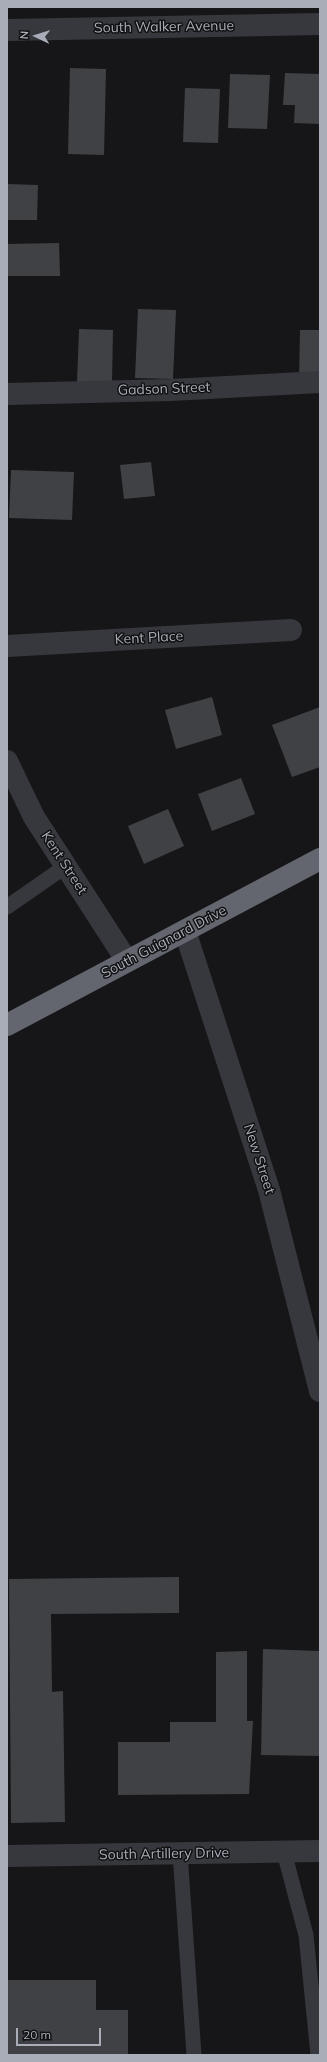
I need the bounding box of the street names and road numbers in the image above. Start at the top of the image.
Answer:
street label: South Walker Avenue [94,17,234,37]
street label: Gadson Street [117,379,211,399]
street label: Kent Place [114,628,184,648]
street label: Kent Street [37,828,91,898]
street label: South Guignard Drive [99,902,229,982]
street label: New Street [240,1122,278,1196]
street label: South Artillery Drive [99,1844,229,1864]

